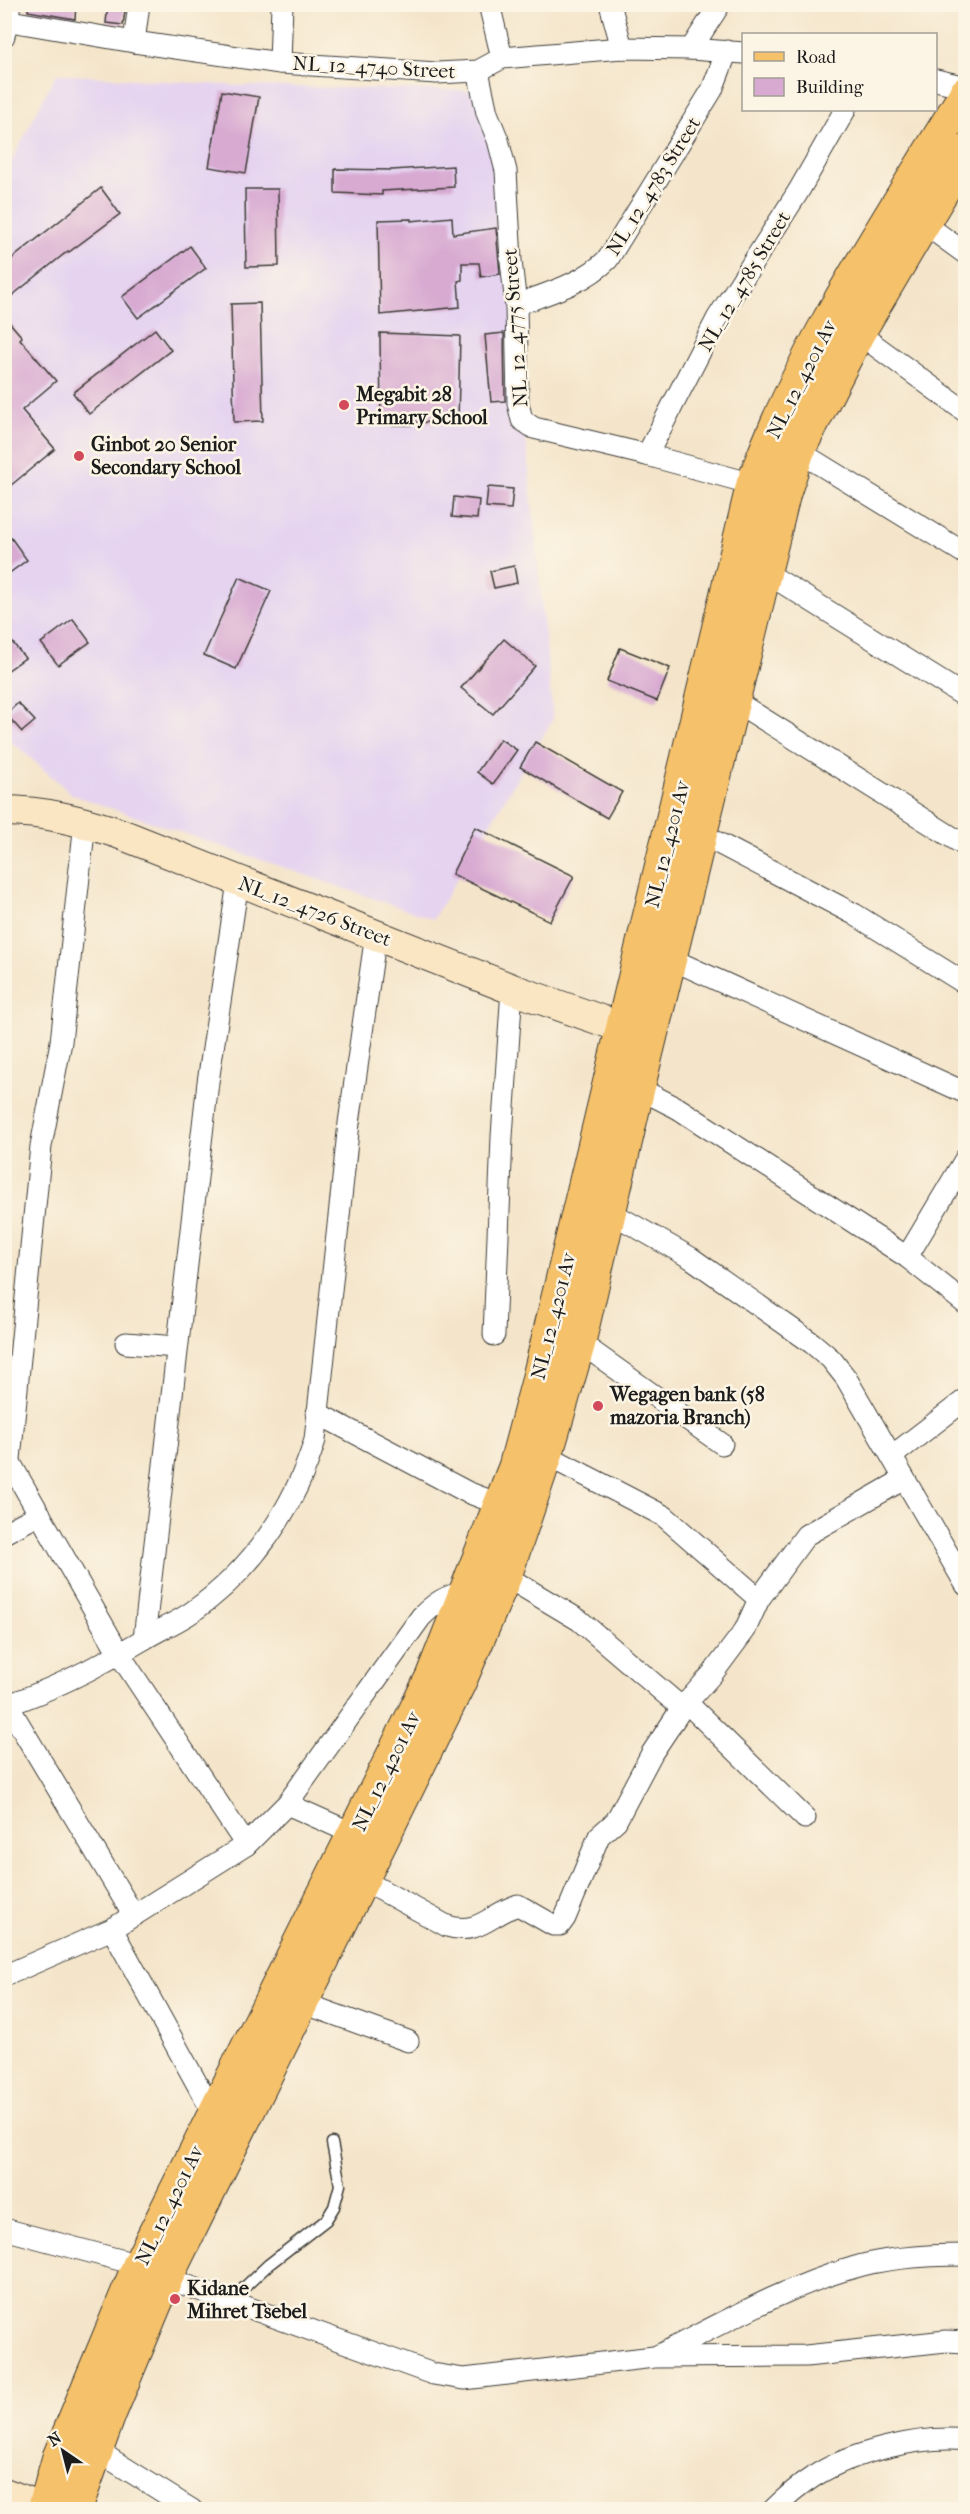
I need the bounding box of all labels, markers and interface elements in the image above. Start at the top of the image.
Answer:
legend [742,33,937,111]
text: Road [796,47,836,68]
street label: NL_12_4740 Street [292,52,456,83]
text: Building [796,77,864,98]
street label: NL_12_4783 Street [602,113,705,260]
street label: NL_12_4785 Street [694,207,795,356]
street label: NL_12_4775 Street [498,248,533,408]
street label: NL_12_4201 Av [762,315,842,442]
place label: Megabit 28 Primary School [355,383,488,429]
marker: Megabit 28 Primary School [337,398,351,412]
place label: Ginbot 20 Senior Secondary School [91,433,241,479]
marker: Ginbot 20 Senior Secondary School [72,449,86,463]
street label: NL_12_4201 Av [641,777,695,910]
street label: NL_12_4726 Street [235,872,394,951]
street label: NL_12_4201 Av [527,1249,581,1382]
place label: Wegagen bank (58 mazoria Branch) [609,1383,765,1429]
marker: Wegagen bank (58 mazoria Branch) [591,1399,605,1413]
street label: NL_12_4201 Av [348,1707,426,1835]
street label: NL_12_4201 Av [131,2141,209,2269]
place label: Kidane Mihret Tsebel [186,2277,308,2323]
marker: Kidane Mihret Tsebel [168,2292,182,2306]
north arrow [33,2421,93,2481]
text: N [44,2427,66,2450]

